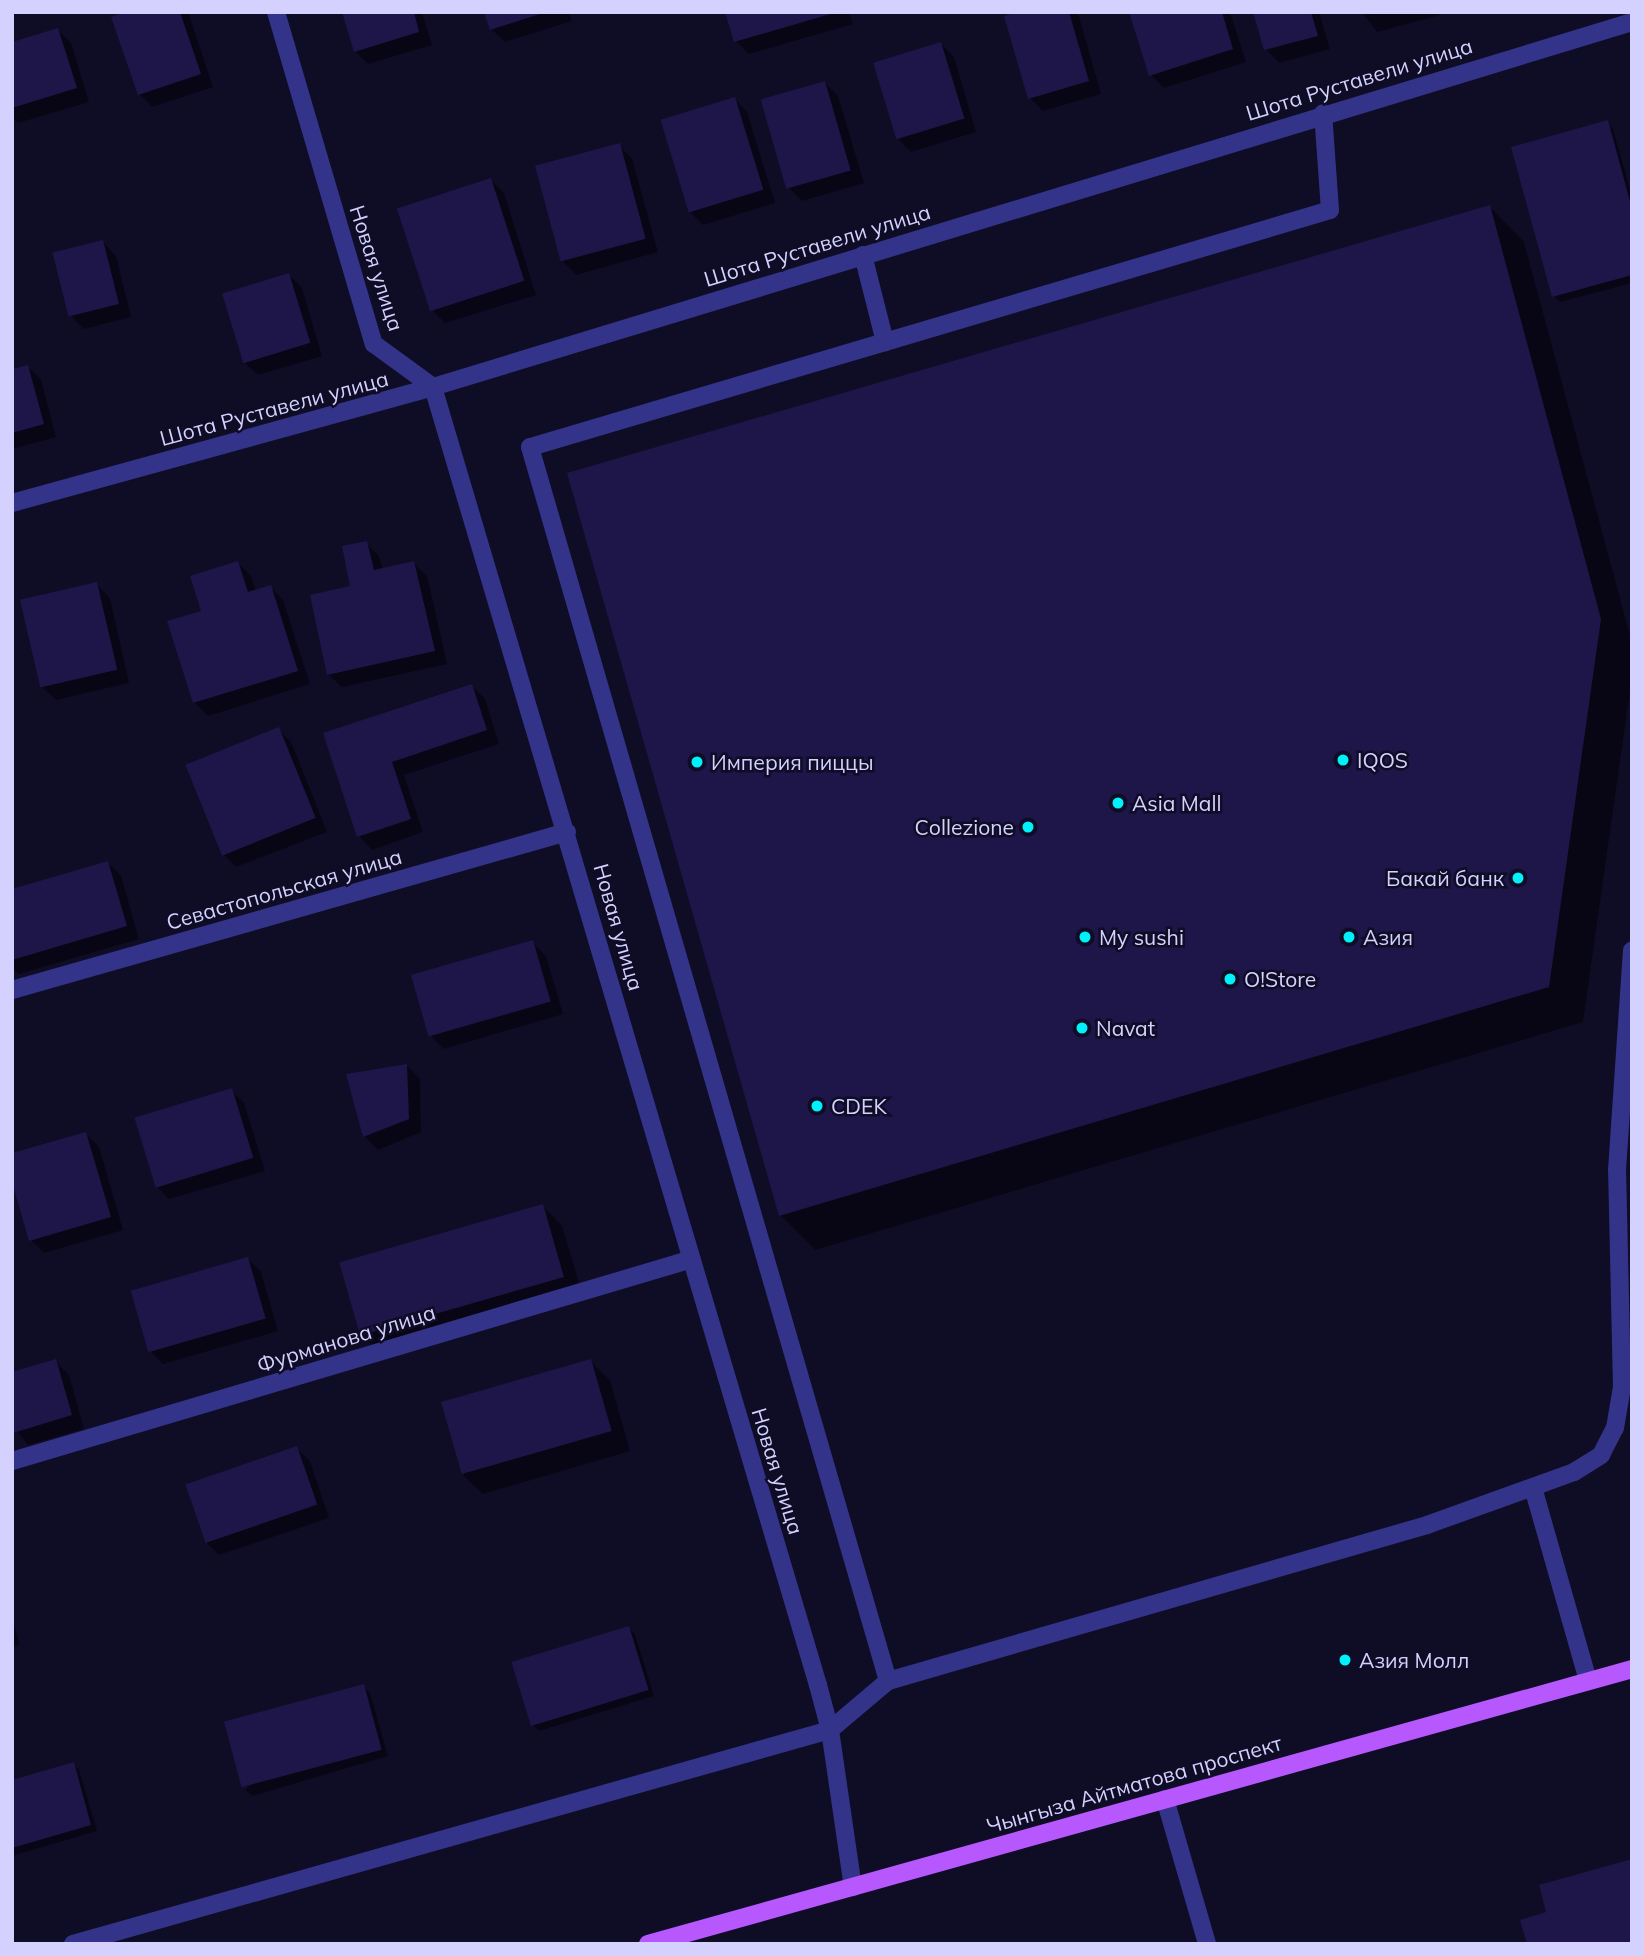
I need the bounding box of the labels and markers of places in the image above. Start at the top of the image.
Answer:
place label: IQOS [1357,747,1408,773]
place label: Империя пиццы [711,749,874,775]
marker: IQOS [1335,752,1351,768]
marker: Империя пиццы [689,754,705,770]
place label: Asia Mall [1132,790,1221,816]
marker: Asia Mall [1110,795,1126,811]
place label: Cоllezione [914,814,1014,840]
marker: Cоllezione [1020,819,1036,835]
place label: Бакай банк [1386,865,1504,891]
marker: Бакай банк [1510,870,1526,886]
place label: My sushi [1099,924,1184,950]
place label: Азия [1363,924,1413,950]
marker: My sushi [1077,929,1093,945]
marker: Азия [1341,929,1357,945]
place label: O!Store [1244,966,1316,992]
marker: O!Store [1222,971,1238,987]
place label: Navat [1096,1015,1155,1041]
marker: Navat [1074,1020,1090,1036]
place label: CDEK [831,1093,887,1119]
marker: CDEK [809,1098,825,1114]
place label: Азия Молл [1359,1647,1469,1673]
marker: Азия Молл [1337,1652,1353,1668]

